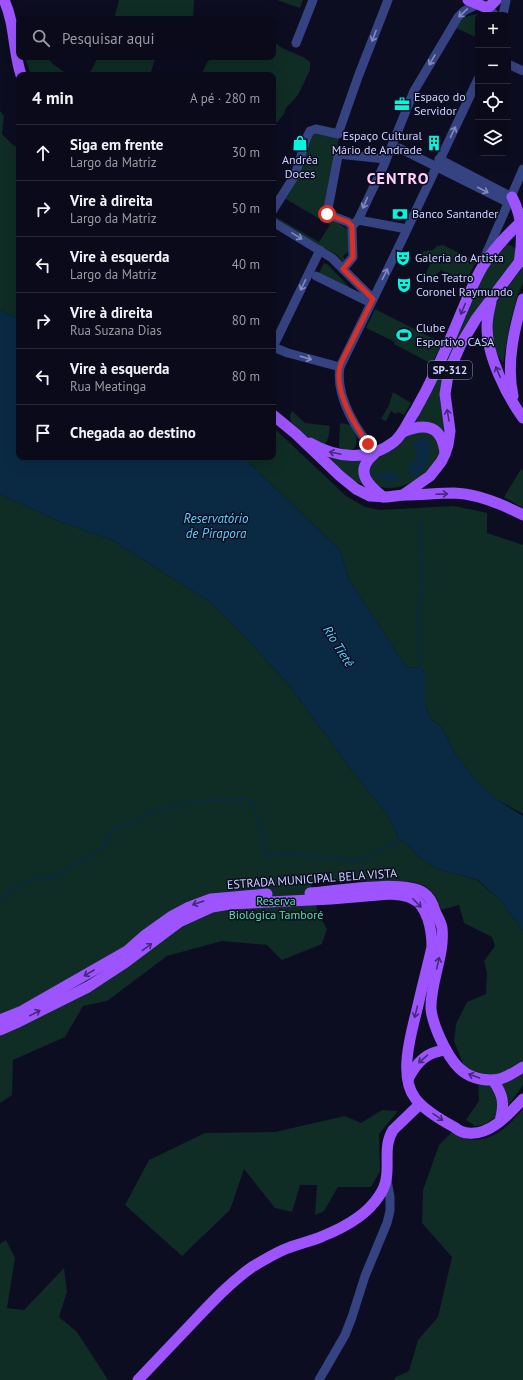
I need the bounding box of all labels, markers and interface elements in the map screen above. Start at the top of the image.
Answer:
one-way arrow [458,8,468,17]
map controls [475,12,511,156]
button: + [475,12,511,48]
search box [16,16,276,60]
icon: search [30,27,52,49]
text: Pesquisar aqui [62,29,154,48]
one-way arrow [369,30,377,42]
button: − [475,48,511,84]
one-way arrow [427,54,435,66]
button: locate [475,84,511,120]
text: 4 min [32,87,73,109]
place label: Espaço do Servidor [414,89,466,118]
text: A pé · 280 m [190,90,260,107]
office icon: Espaço do Servidor [393,95,411,113]
button: layers [475,120,511,156]
one-way arrow [450,126,457,138]
place label: Espaço Cultural Mário de Andrade [332,128,422,157]
shop icon: Andréa Doces [291,134,309,152]
building icon: Espaço Cultural Mário de Andrade [425,134,443,152]
text: Siga em frente [70,135,163,154]
icon: ahead [32,142,54,164]
text: 30 m [232,144,260,161]
place label: Andréa Doces [282,152,318,181]
text: Largo da Matriz [70,154,157,171]
district label: CENTRO [367,168,429,188]
one-way arrow [477,187,489,195]
text: Vire à direita [70,191,153,210]
one-way arrow [361,197,369,209]
icon: right [32,198,54,220]
text: 50 m [232,200,260,217]
route start [318,205,336,223]
bank icon: Banco Santander [391,205,409,223]
place label: Banco Santander [412,206,498,221]
text: Largo da Matriz [70,210,157,227]
one-way arrow [291,232,302,240]
text: Vire à esquerda [70,247,169,266]
theatre icon: Galeria do Artista [394,249,412,267]
place label: Galeria do Artista [415,250,504,265]
icon: left [32,254,54,276]
text: 40 m [232,256,260,273]
text: Largo da Matriz [70,266,157,283]
one-way arrow [382,269,389,281]
place label: Cine Teatro Coronel Raymundo [416,270,513,299]
theatre icon: Cine Teatro Coronel Raymundo [395,276,413,294]
one-way arrow [299,279,306,291]
text: Vire à direita [70,303,153,322]
one-way arrow [459,303,466,315]
icon: right [32,310,54,332]
text: 80 m [232,312,260,329]
place label: Clube Esportivo CASA [416,320,494,349]
text: Rua Suzana Dias [70,322,162,339]
sports icon: Clube Esportivo CASA [395,326,413,344]
one-way arrow [299,355,312,362]
text: Vire à esquerda [70,359,169,378]
road number: SP-312 [428,361,472,379]
icon: left [32,366,54,388]
one-way arrow [494,366,501,378]
text: 80 m [232,368,260,385]
text: Rua Meatinga [70,378,146,395]
one-way arrow [444,409,452,422]
icon: arrive [32,422,54,444]
text: Chegada ao destino [70,423,196,442]
route end [359,435,377,453]
one-way arrow [329,449,342,457]
one-way arrow [435,490,448,498]
water label: Reservatório de Pirapora [184,510,249,542]
water label: Rio Tietê [319,622,358,670]
street label: ESTRADA MUNICIPAL BELA VISTA [226,865,397,892]
park label: Reserva Biológica Tamboré [229,893,323,922]
one-way arrow [412,898,422,907]
one-way arrow [192,900,204,908]
one-way arrow [141,943,152,951]
one-way arrow [435,957,443,970]
one-way arrow [83,970,95,978]
one-way arrow [412,1006,420,1019]
one-way arrow [29,1009,41,1017]
one-way arrow [418,1055,428,1064]
one-way arrow [468,1072,480,1080]
one-way arrow [432,1113,443,1121]

